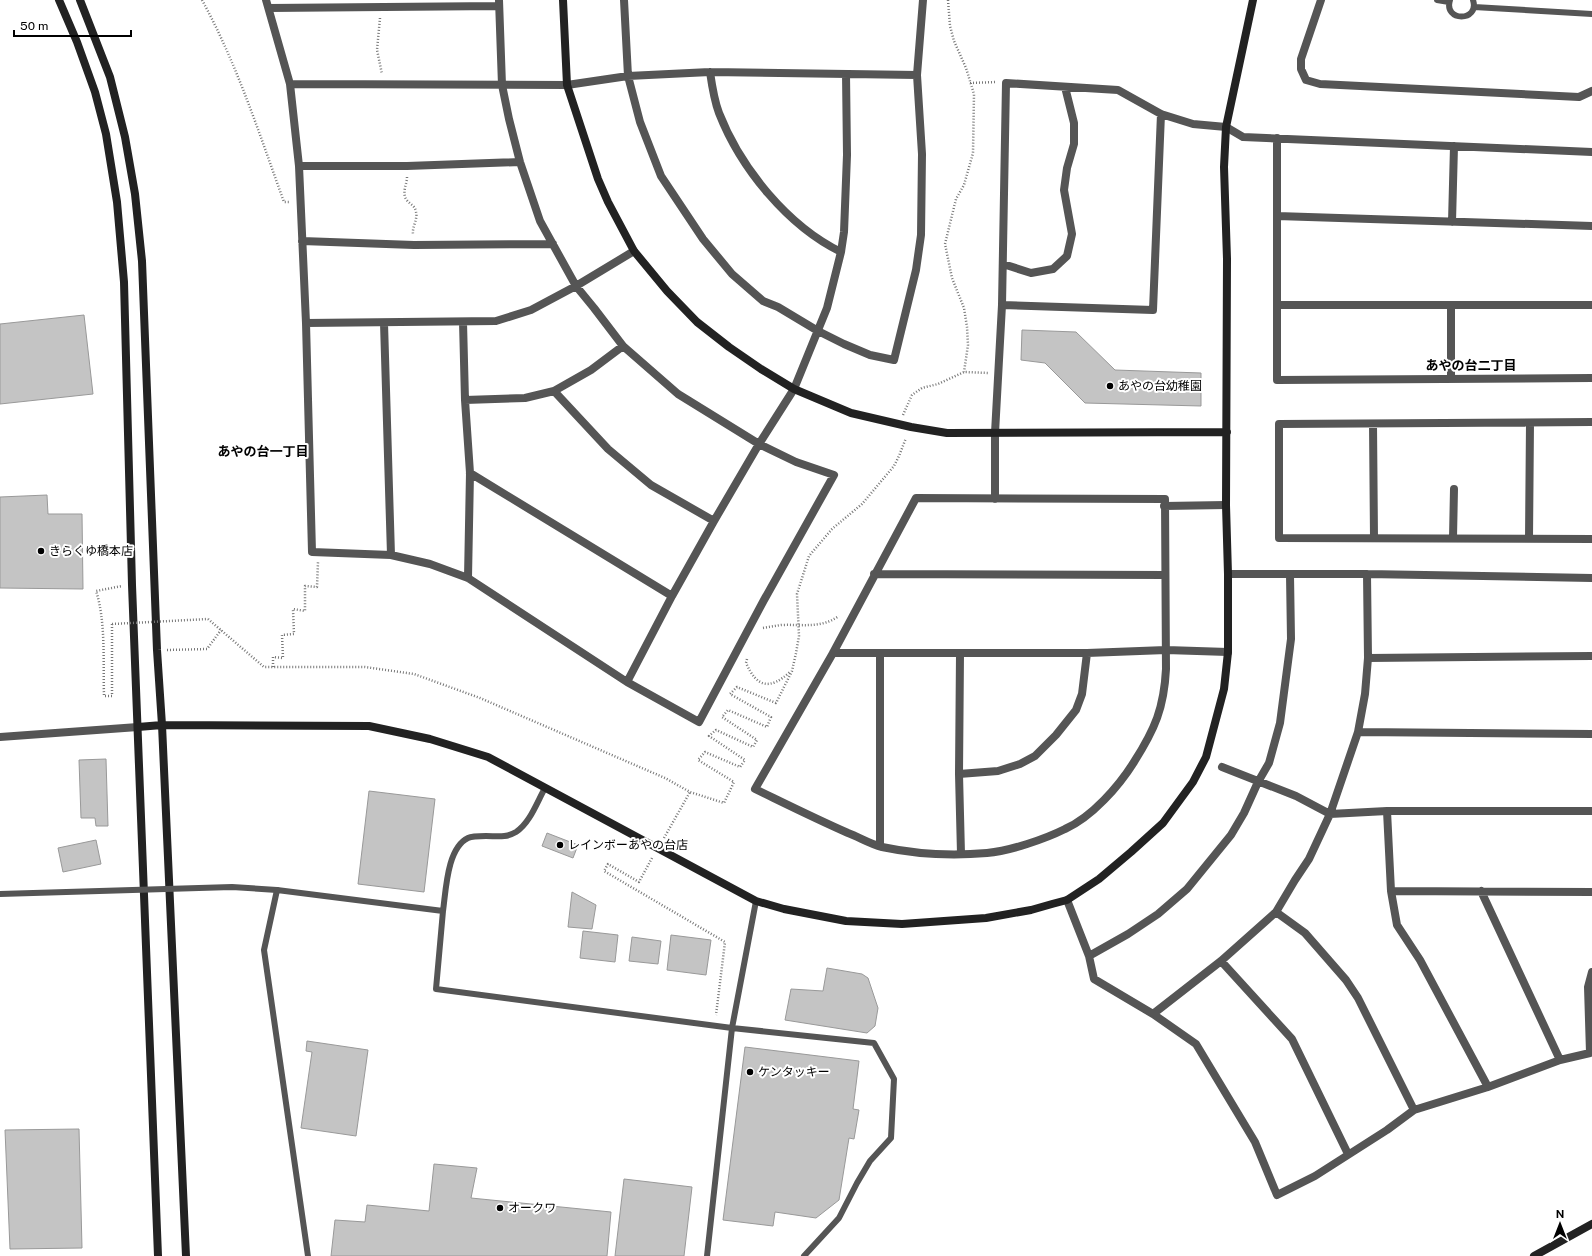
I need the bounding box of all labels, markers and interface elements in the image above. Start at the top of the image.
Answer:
scale bar [14,12,131,38]
text: 50 m [20,19,48,33]
district label: あやの台二丁目 [1425,358,1517,373]
place label: あやの台幼稚園 [1118,379,1202,393]
marker: あやの台幼稚園 [1105,381,1115,391]
district label: あやの台一丁目 [217,444,309,459]
place label: きらくゆ橋本店 [49,544,133,558]
marker: きらくゆ橋本店 [36,546,46,556]
place label: レインボーあやの台店 [568,838,688,852]
marker: レインボーあやの台店 [555,840,565,850]
place label: ケンタッキー [758,1065,830,1079]
marker: ケンタッキー [745,1067,755,1077]
place label: オークワ [508,1201,556,1215]
marker: オークワ [495,1203,505,1213]
north arrow [1540,1204,1580,1244]
text: N [1556,1208,1564,1220]

